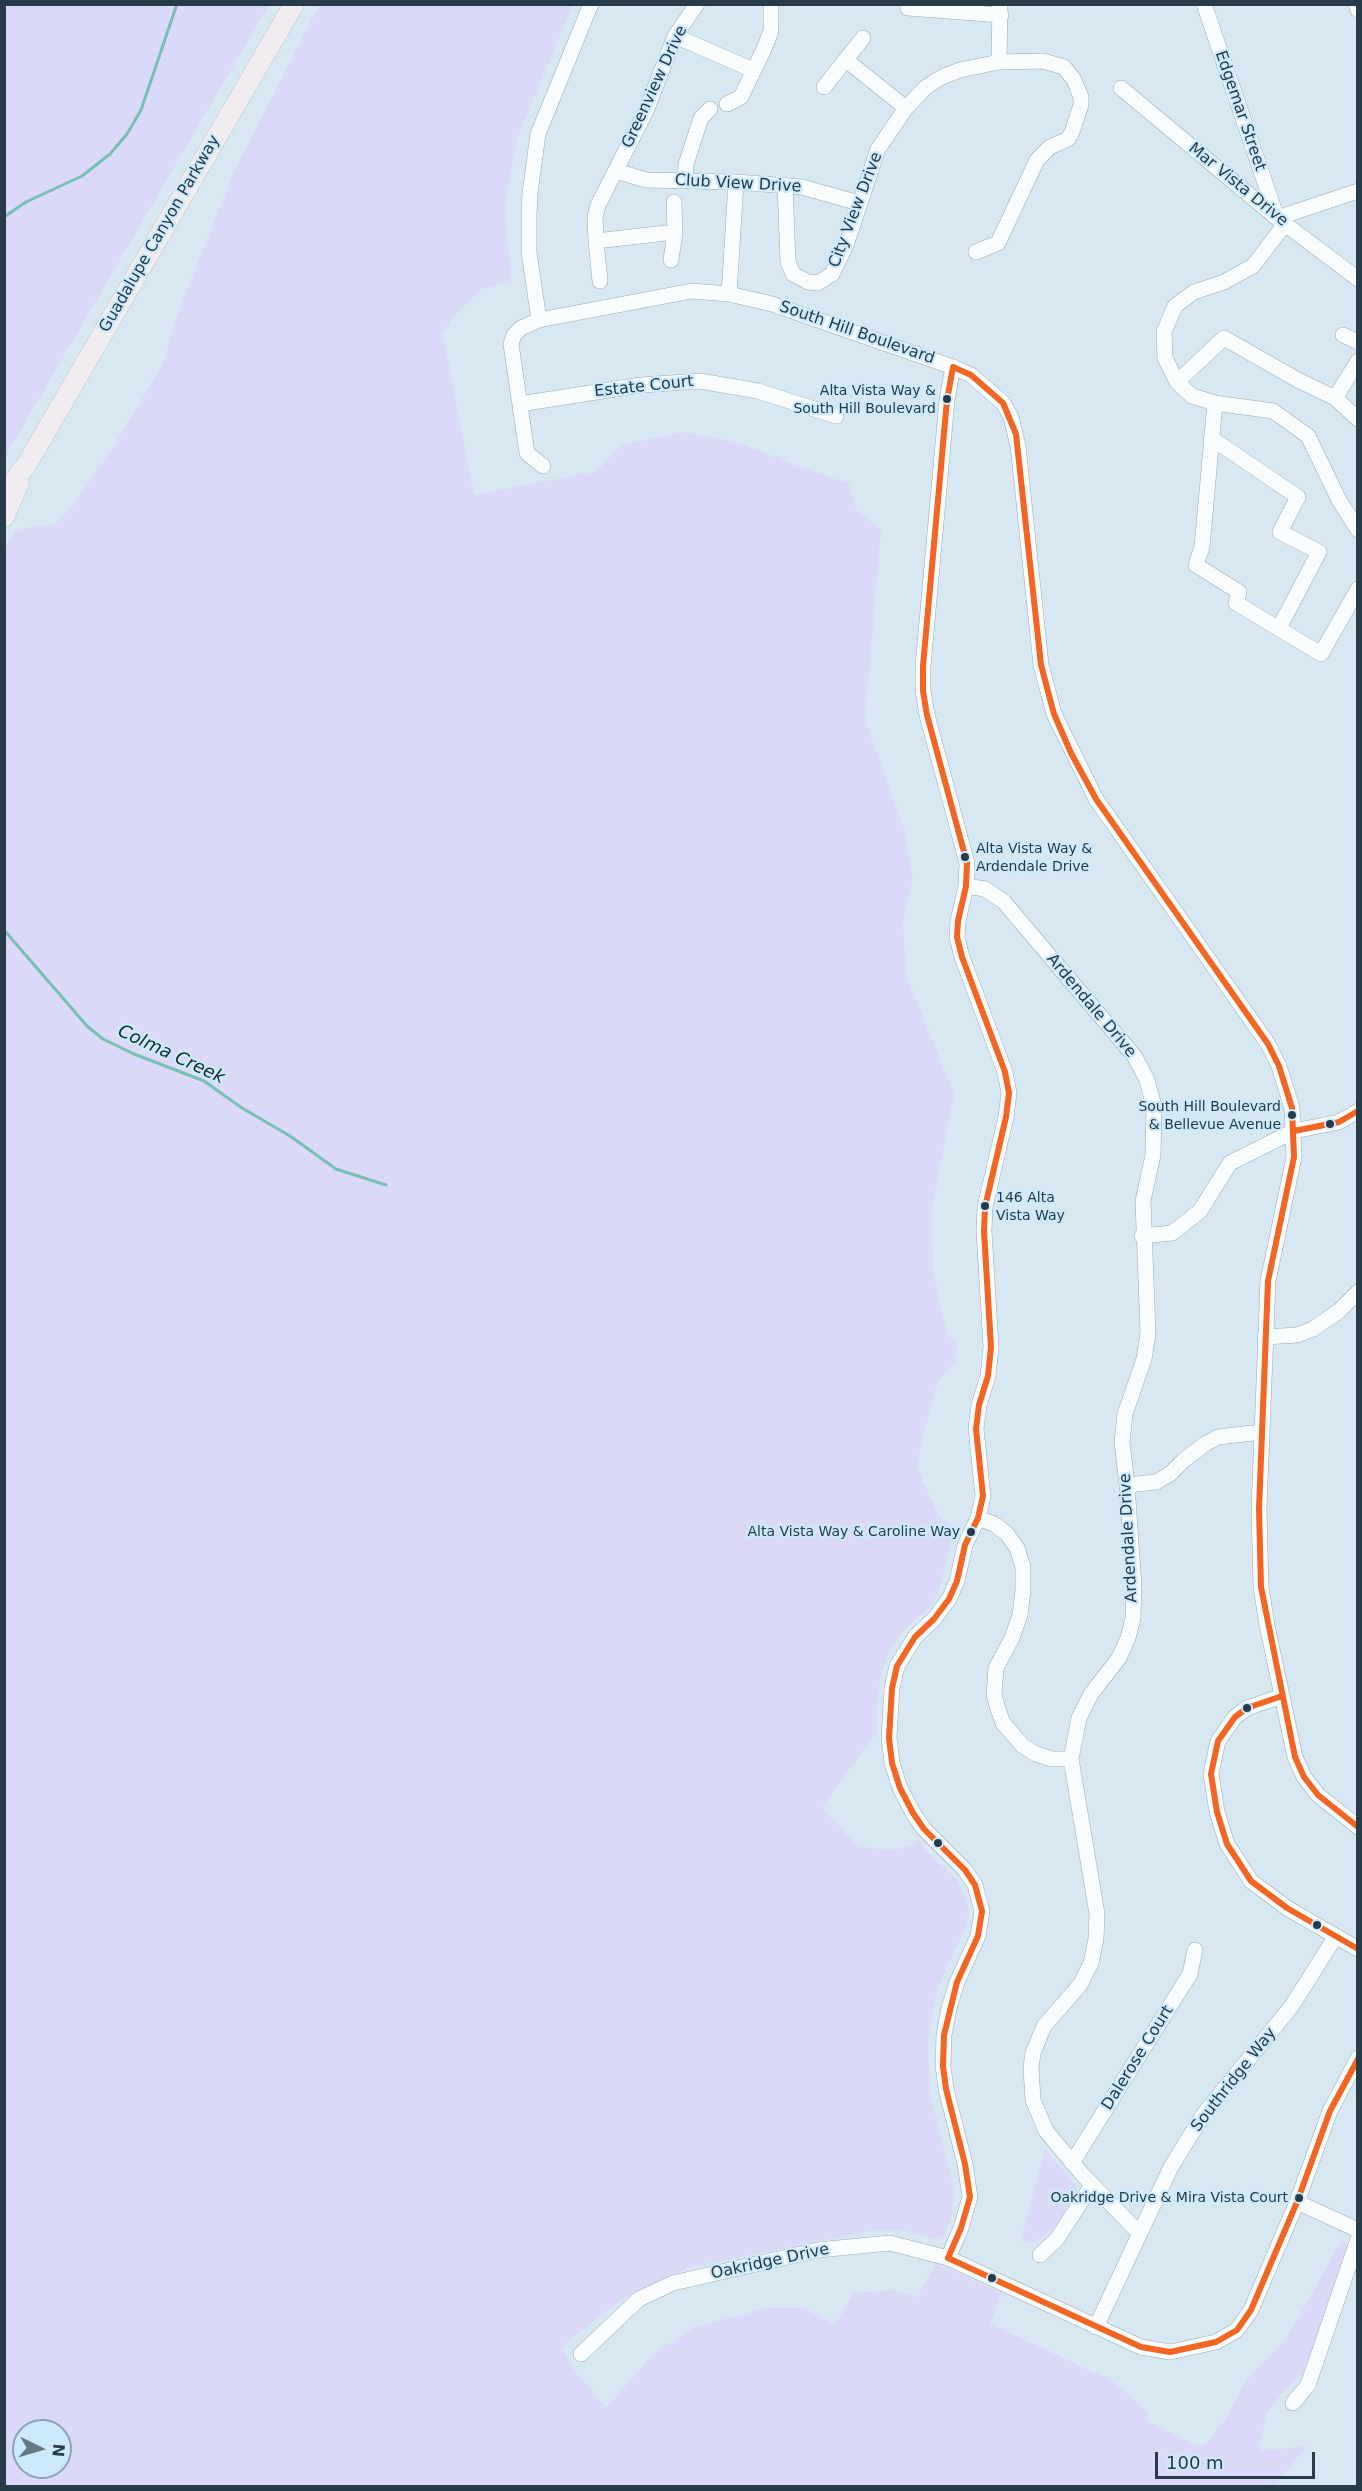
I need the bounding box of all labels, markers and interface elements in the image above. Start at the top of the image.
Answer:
street label: Greenview Drive [618,23,692,151]
street label: Edgemar Street [1210,48,1270,174]
street label: Guadalupe Canyon Parkway [96,132,224,336]
street label: Mar Vista Drive [1184,139,1292,231]
street label: City View Drive [825,150,887,270]
street label: Club View Drive [674,171,802,197]
street label: South Hill Boulevard [777,297,937,369]
street label: Estate Court [593,372,695,402]
place label: Alta Vista Way & South Hill Boulevard [793,383,936,416]
marker: Alta Vista Way & South Hill Boulevard [941,393,953,405]
place label: Alta Vista Way & Ardendale Drive [976,841,1092,874]
marker: Alta Vista Way & Ardendale Drive [959,851,971,863]
street label: Ardendale Drive [1042,950,1140,1062]
water label: Colma Creek [114,1021,228,1089]
place label: South Hill Boulevard & Bellevue Avenue [1138,1099,1281,1132]
marker: South Hill Boulevard & Bellevue Avenue [1286,1109,1298,1121]
unlabelled marker [1324,1118,1336,1130]
place label: 146 Alta Vista Way [996,1190,1065,1222]
marker: 146 Alta Vista Way [979,1200,991,1212]
street label: Ardendale Drive [1116,1473,1142,1603]
place label: Alta Vista Way & Caroline Way [748,1524,960,1540]
marker: Alta Vista Way & Caroline Way [965,1526,977,1538]
unlabelled marker [1241,1702,1253,1714]
unlabelled marker [932,1837,944,1849]
unlabelled marker [1311,1919,1323,1931]
street label: Dalerose Court [1098,2002,1178,2114]
street label: Southridge Way [1187,2024,1281,2136]
place label: Oakridge Drive & Mira Vista Court [1050,2190,1288,2206]
marker: Oakridge Drive & Mira Vista Court [1293,2192,1305,2204]
street label: Oakridge Drive [709,2240,831,2284]
unlabelled marker [986,2272,998,2284]
north arrow [12,2419,72,2479]
scale bar [1158,2440,1318,2478]
text: N [48,2443,68,2458]
text: 100 m [1166,2452,1224,2473]

